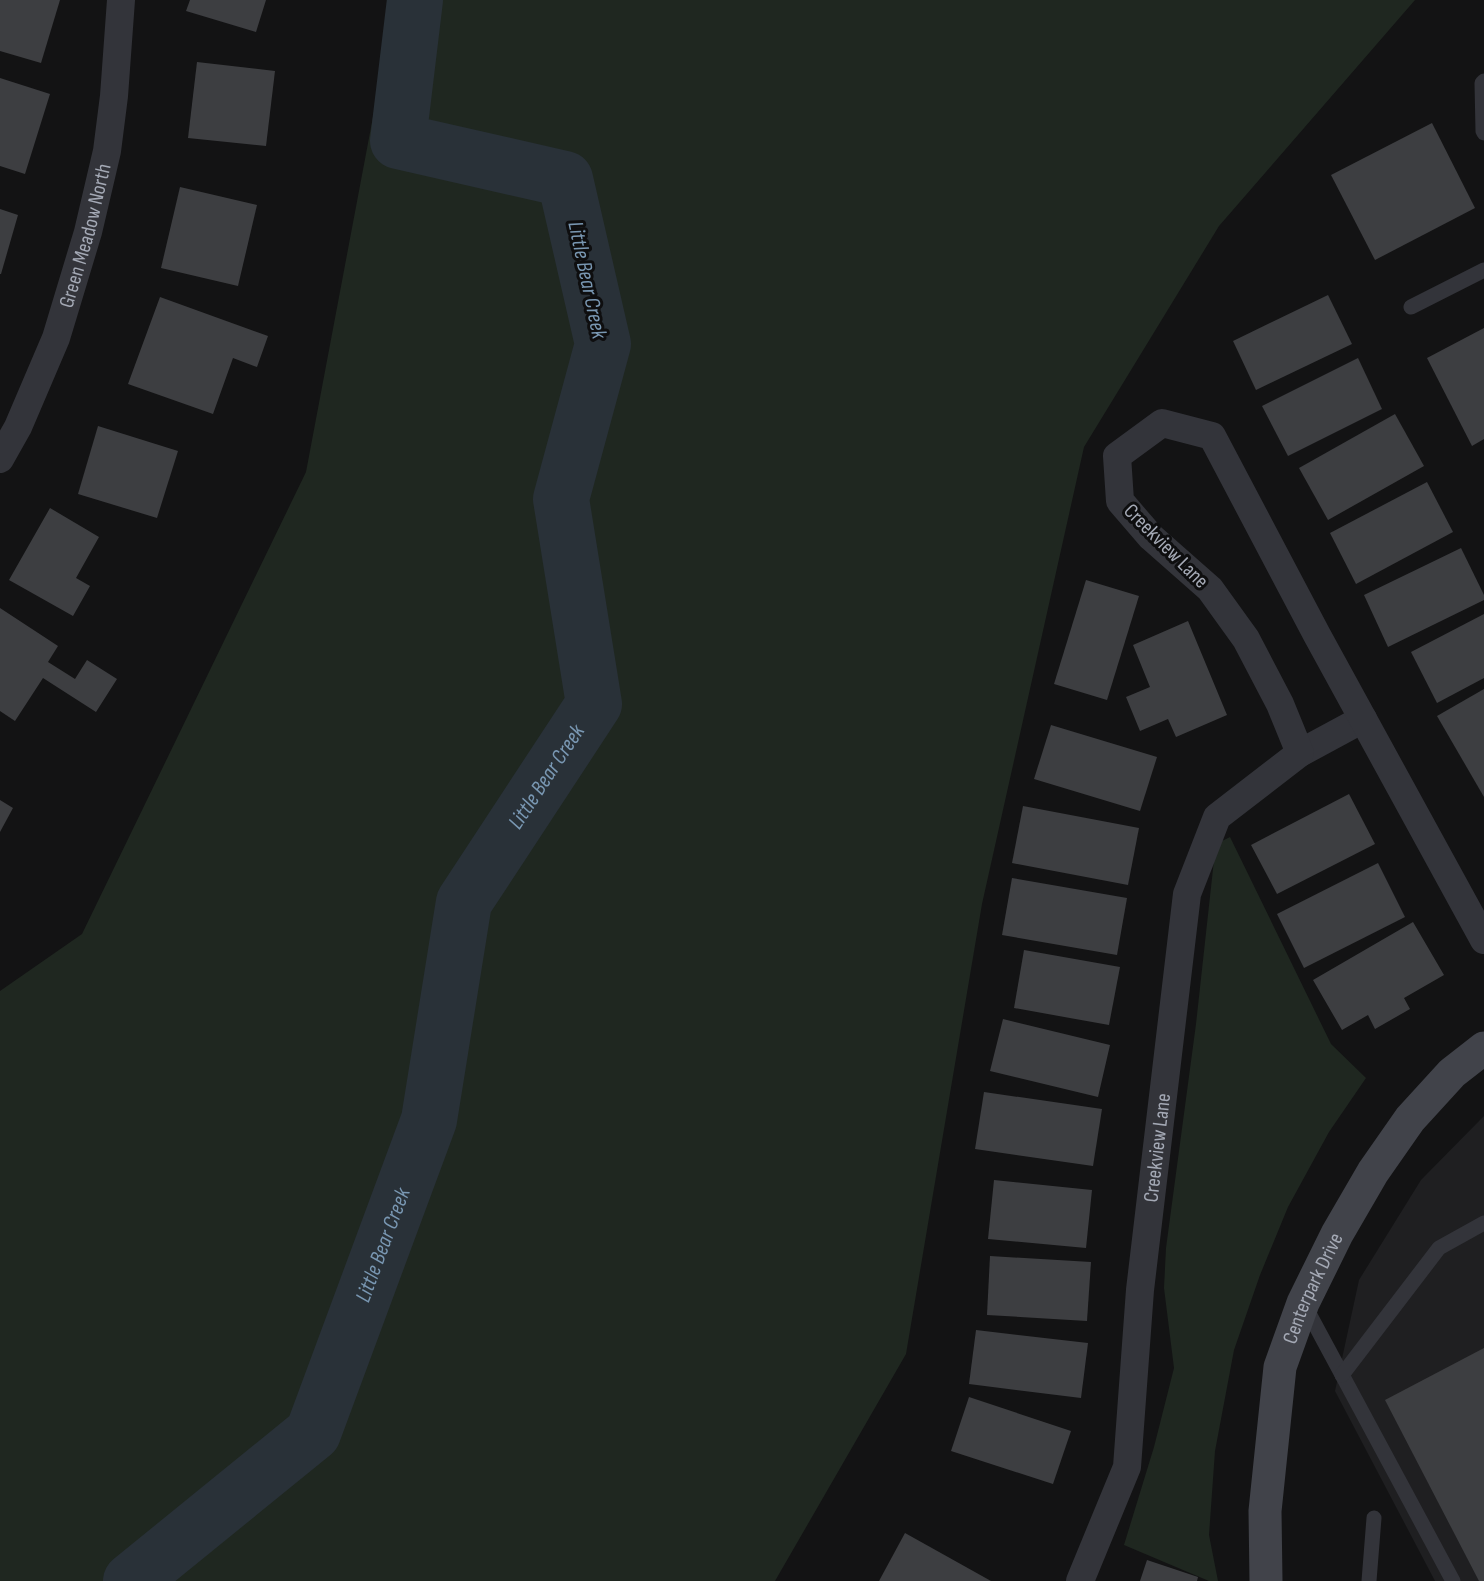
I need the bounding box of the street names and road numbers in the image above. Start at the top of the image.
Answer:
street label: Green Meadow North [53,161,116,311]
street label: Creekview Lane [1118,498,1214,594]
street label: Creekview Lane [1138,1092,1176,1204]
street label: Centerpark Drive [1277,1229,1348,1347]

